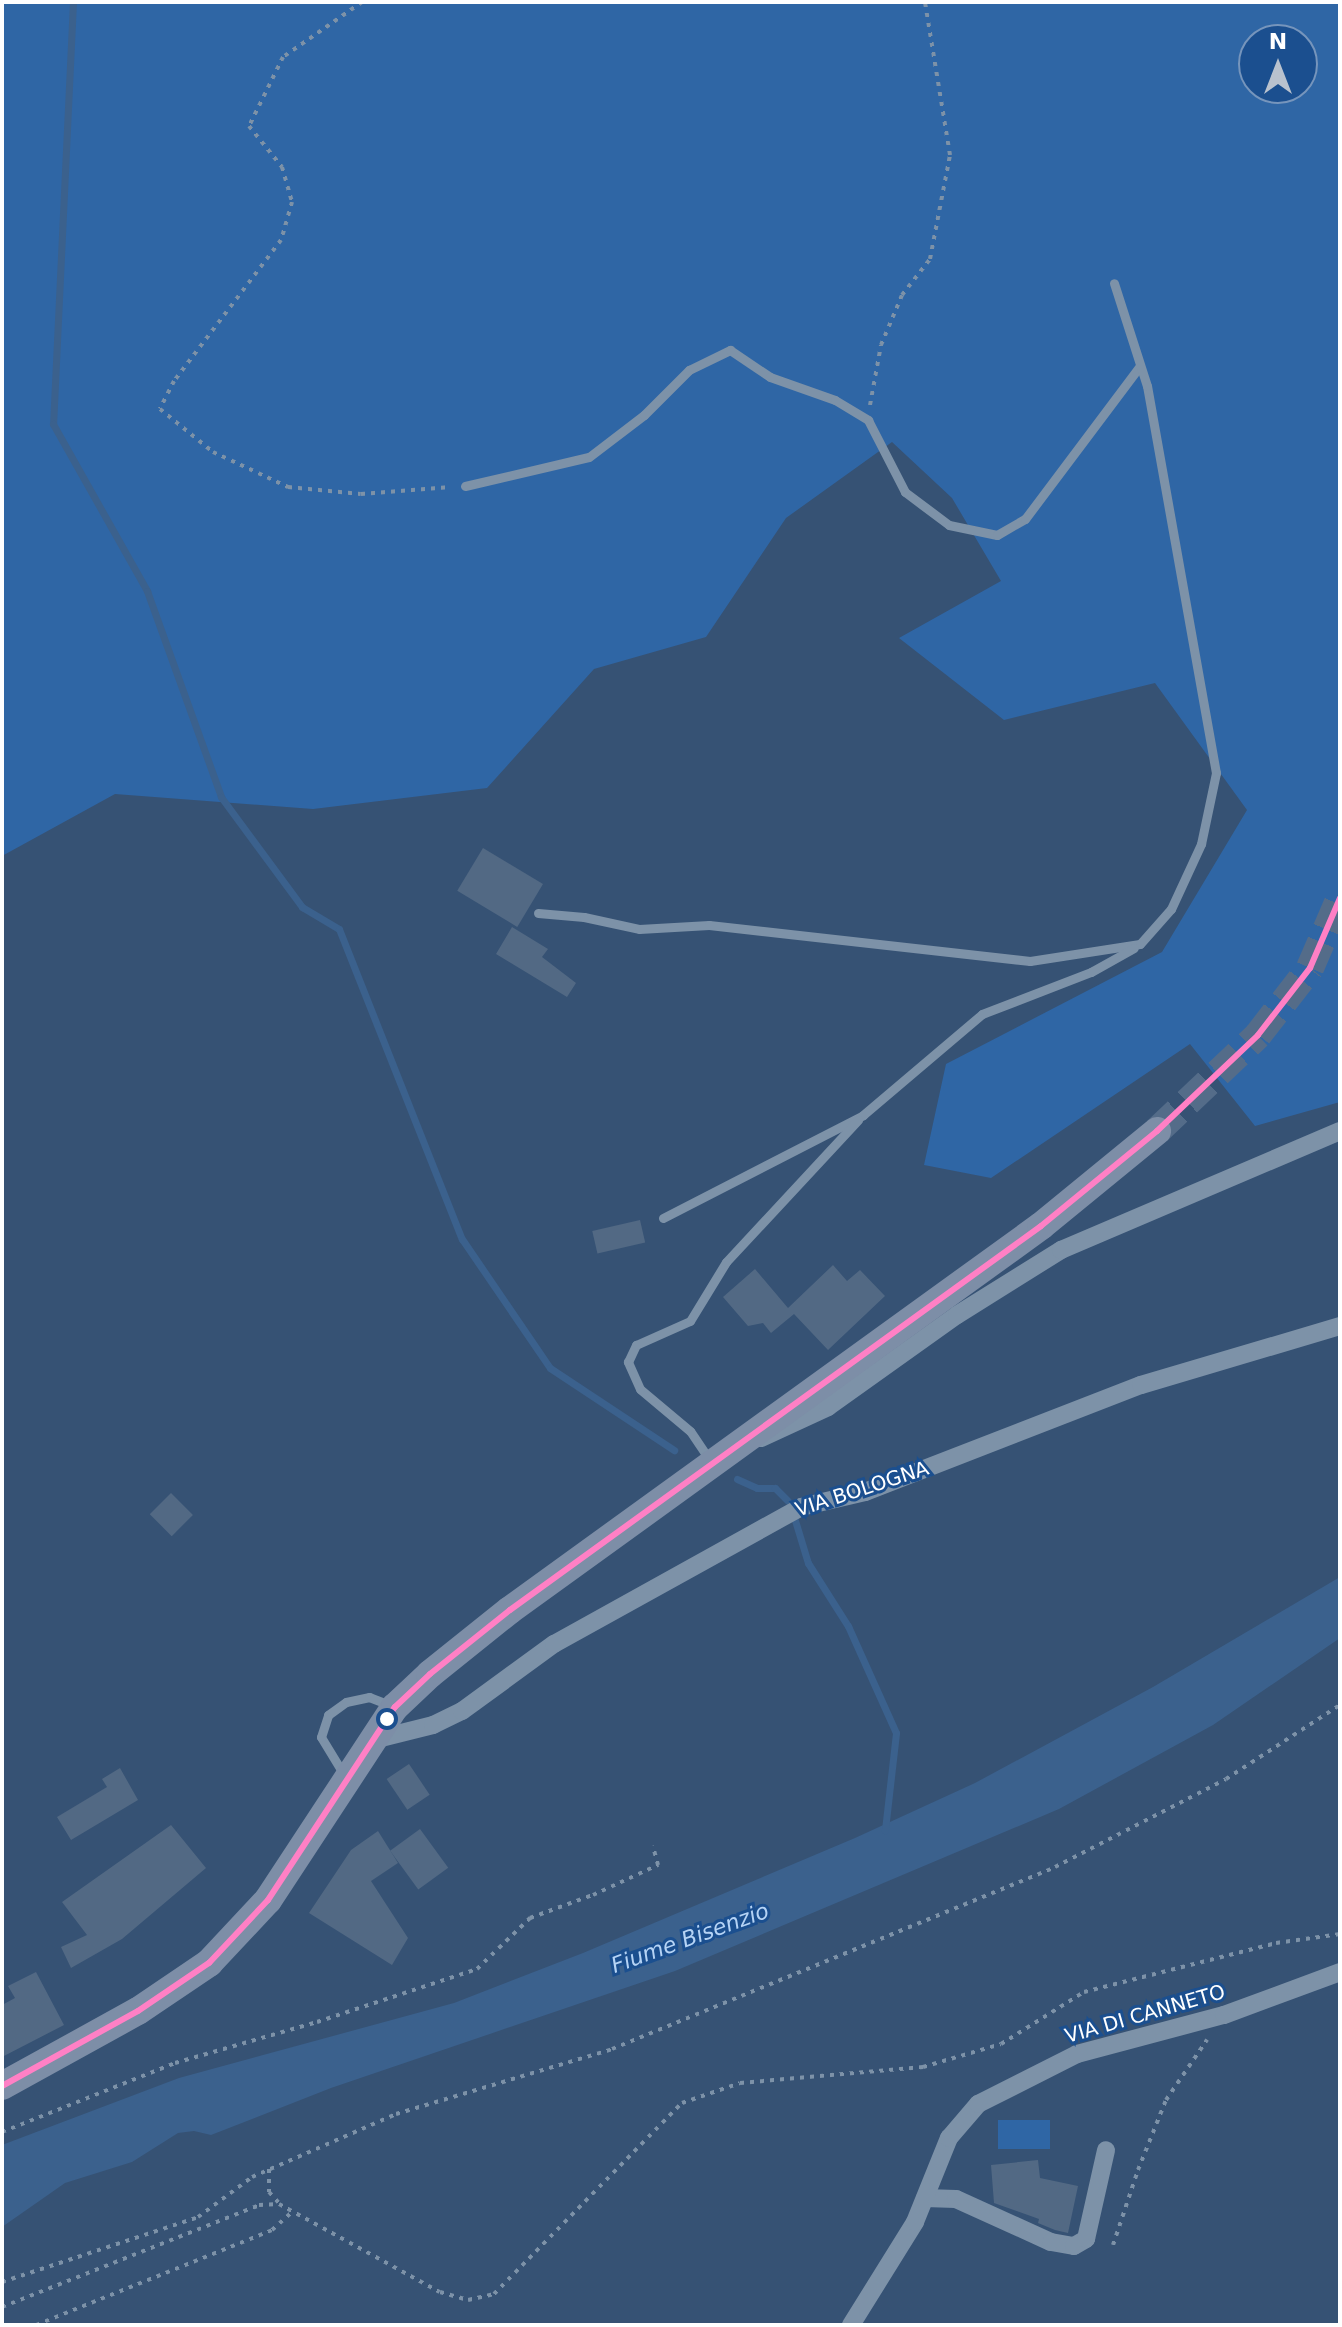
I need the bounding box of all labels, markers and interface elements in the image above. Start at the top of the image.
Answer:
north arrow [1238,24,1318,104]
text: N [1269,29,1287,54]
street label: VIA BOLOGNA [792,1456,932,1522]
unlabelled marker [379,1711,395,1727]
water label: Fiume Bisenzio [608,1897,772,1979]
street label: VIA DI CANNETO [1062,1980,1228,2048]

